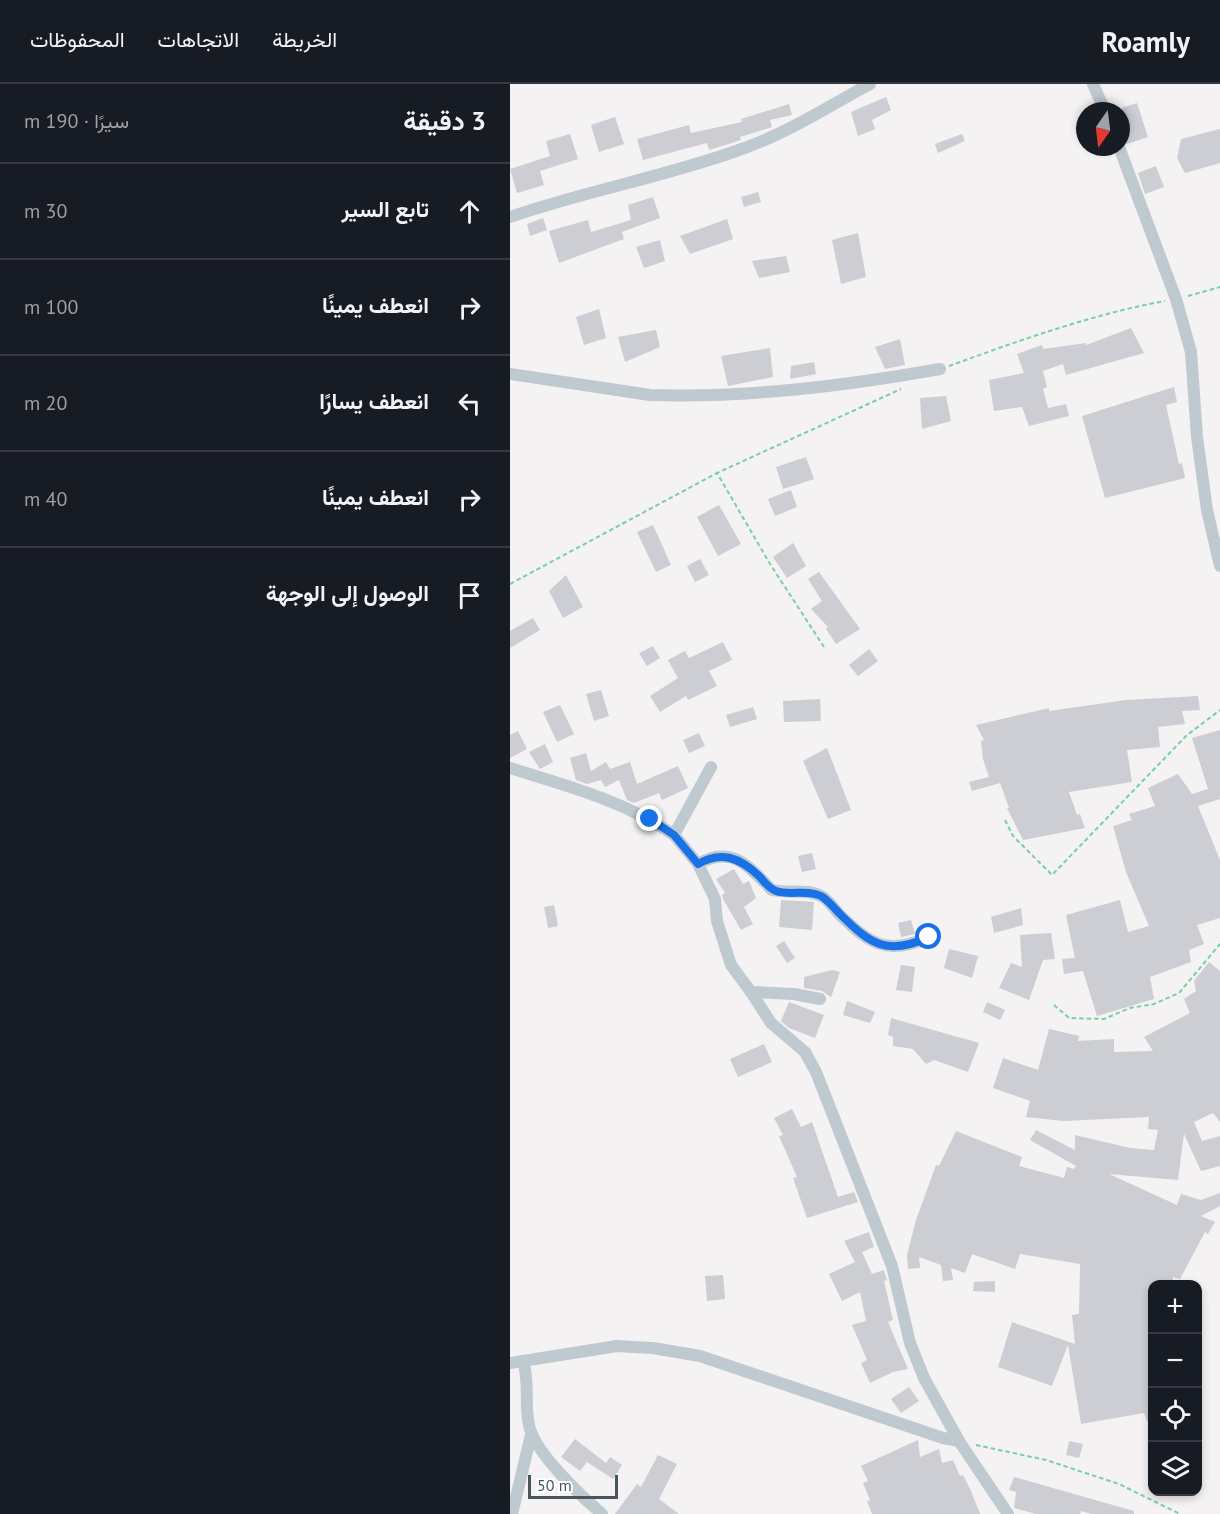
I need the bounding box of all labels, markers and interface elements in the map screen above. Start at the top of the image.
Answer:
text: Roamly [1101,23,1190,60]
text: المحفوظات [30,26,125,53]
text: الاتجاهات [158,26,239,53]
text: الخريطة [272,26,337,53]
north arrow [1076,102,1130,156]
text: 3 دقيقة [403,104,486,137]
text: سيرًا · 190 m [24,108,129,134]
text: تابع السير [341,195,429,223]
icon: ahead [453,195,486,228]
text: 30 m [24,198,67,224]
text: انعطف يمينًا [322,291,429,319]
icon: right [453,291,486,324]
text: 100 m [24,294,78,320]
text: انعطف يسارًا [319,387,429,415]
icon: left [453,387,486,420]
text: 20 m [24,390,67,416]
text: انعطف يمينًا [322,483,429,511]
icon: right [453,483,486,516]
text: 40 m [24,486,67,512]
text: الوصول إلى الوجهة [266,579,429,607]
icon: arrive [453,579,486,612]
route end [636,805,662,831]
route start [915,923,941,949]
map controls [1148,1280,1202,1496]
button: + [1148,1280,1202,1334]
button: − [1148,1334,1202,1388]
button: locate [1148,1388,1202,1442]
button: layers [1148,1442,1202,1496]
scale bar [528,1472,618,1500]
text: 50 m [537,1475,572,1495]

